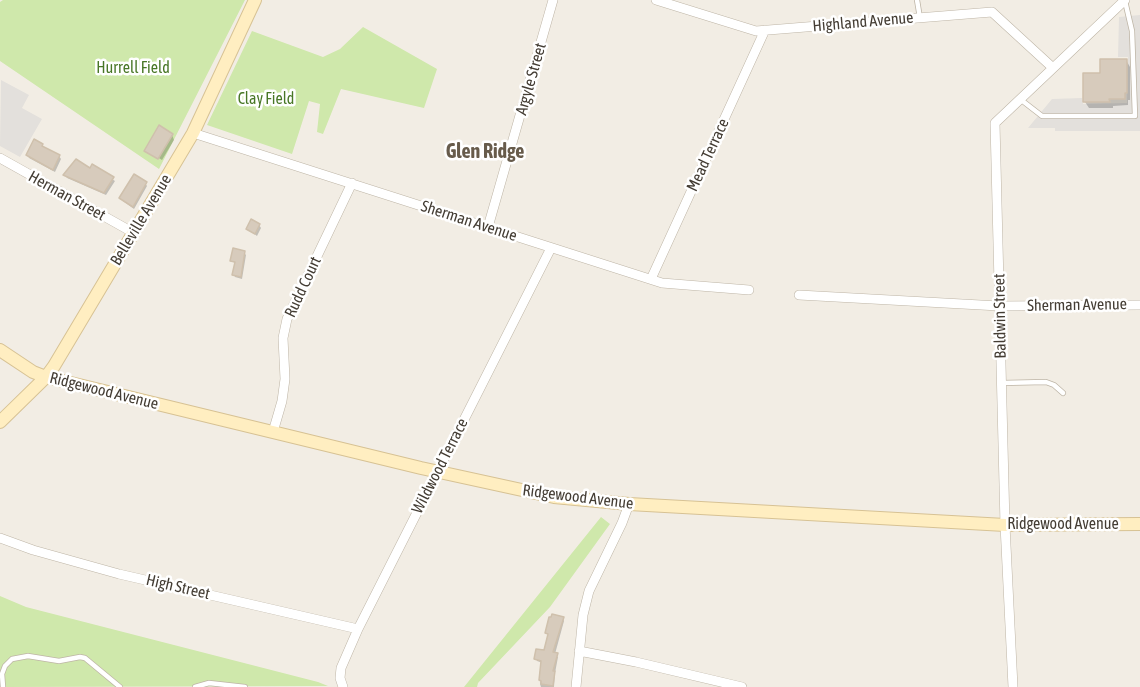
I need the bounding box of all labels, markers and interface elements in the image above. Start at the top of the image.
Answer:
street label: Highland Avenue [812,8,914,36]
street label: Argyle Street [512,41,550,117]
park label: Hurrell Field [96,58,170,78]
park label: Clay Field [238,89,294,109]
street label: Mead Terrace [683,115,733,195]
district label: Glen Ridge [446,140,524,164]
street label: Herman Street [25,167,109,225]
street label: Belleville Avenue [106,171,176,269]
street label: Sherman Avenue [419,196,519,246]
street label: Rudd Court [281,254,325,320]
street label: Baldwin Street [990,273,1010,359]
street label: Sherman Avenue [1027,295,1127,315]
street label: Ridgewood Avenue [48,368,160,414]
street label: Wildwood Terrace [408,415,472,517]
street label: Ridgewood Avenue [522,481,634,513]
street label: Ridgewood Avenue [1007,514,1119,534]
street label: High Street [144,570,212,604]

